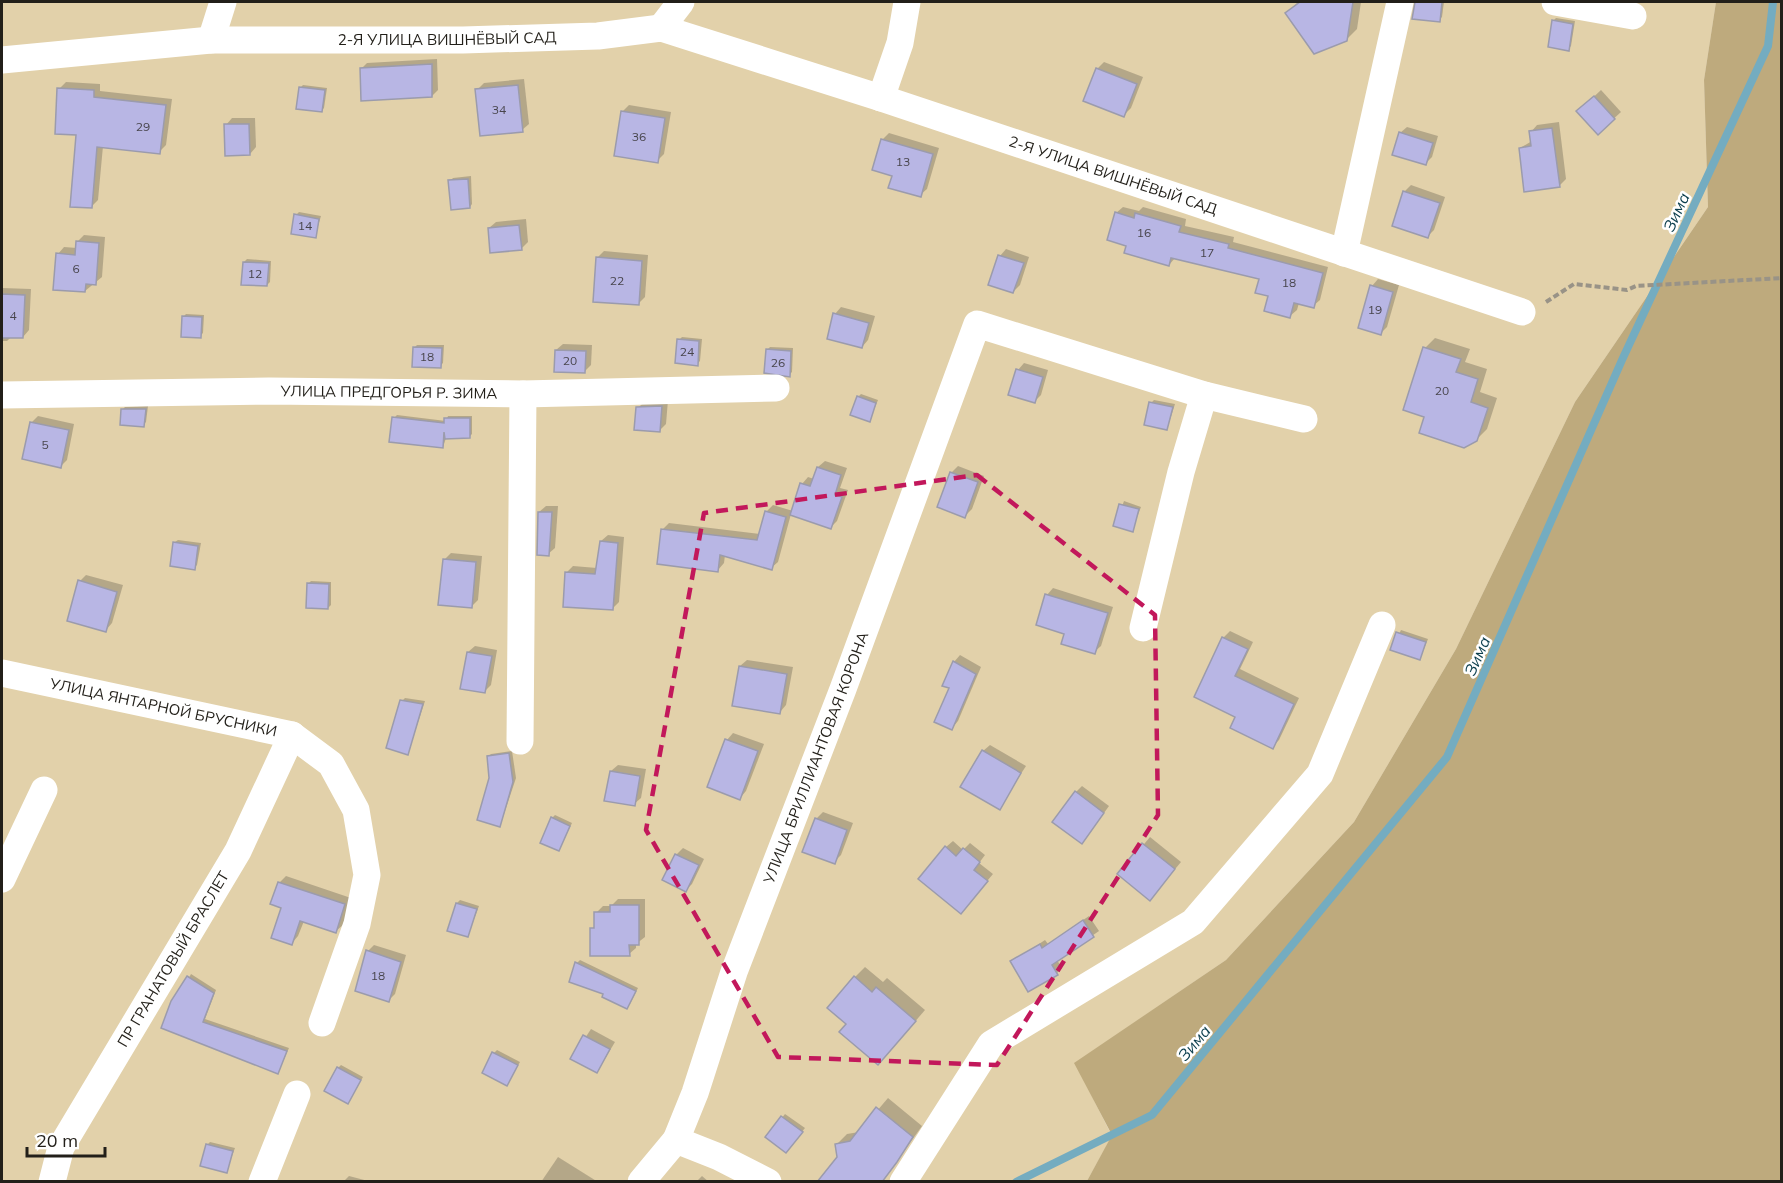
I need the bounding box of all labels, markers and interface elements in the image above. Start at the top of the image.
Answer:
street label: 2-Я УЛИЦА ВИШНЁВЫЙ САД [338,27,557,49]
house number: 34 [492,102,506,117]
house number: 29 [136,119,150,134]
house number: 36 [632,129,646,144]
street label: 2-Я УЛИЦА ВИШНЁВЫЙ САД [1006,131,1220,219]
house number: 13 [896,154,910,169]
water label: Зима [1658,189,1694,235]
house number: 14 [298,218,312,233]
house number: 16 [1137,225,1151,240]
house number: 17 [1200,245,1214,260]
house number: 6 [72,261,80,276]
house number: 12 [248,266,262,281]
house number: 22 [610,273,624,288]
house number: 18 [1282,275,1296,290]
house number: 19 [1368,302,1382,317]
house number: 4 [9,308,17,323]
house number: 24 [680,344,694,359]
house number: 18 [420,349,434,364]
house number: 20 [563,353,577,368]
house number: 26 [771,355,785,370]
street label: УЛИЦА ПРЕДГОРЬЯ Р. ЗИМА [279,381,498,403]
house number: 20 [1435,383,1449,398]
house number: 5 [41,437,49,452]
street label: УЛИЦА БРИЛЛИАНТОВАЯ КОРОНА [759,629,872,887]
water label: Зима [1460,633,1494,679]
street label: УЛИЦА ЯНТАРНОЙ БРУСНИКИ [47,673,279,741]
street label: ПР ГРАНАТОВЫЙ БРАСЛЕТ [113,867,233,1050]
house number: 18 [371,968,385,983]
water label: Зима [1173,1021,1215,1065]
scale bar [27,1120,105,1158]
text: 20 m [36,1129,78,1152]

